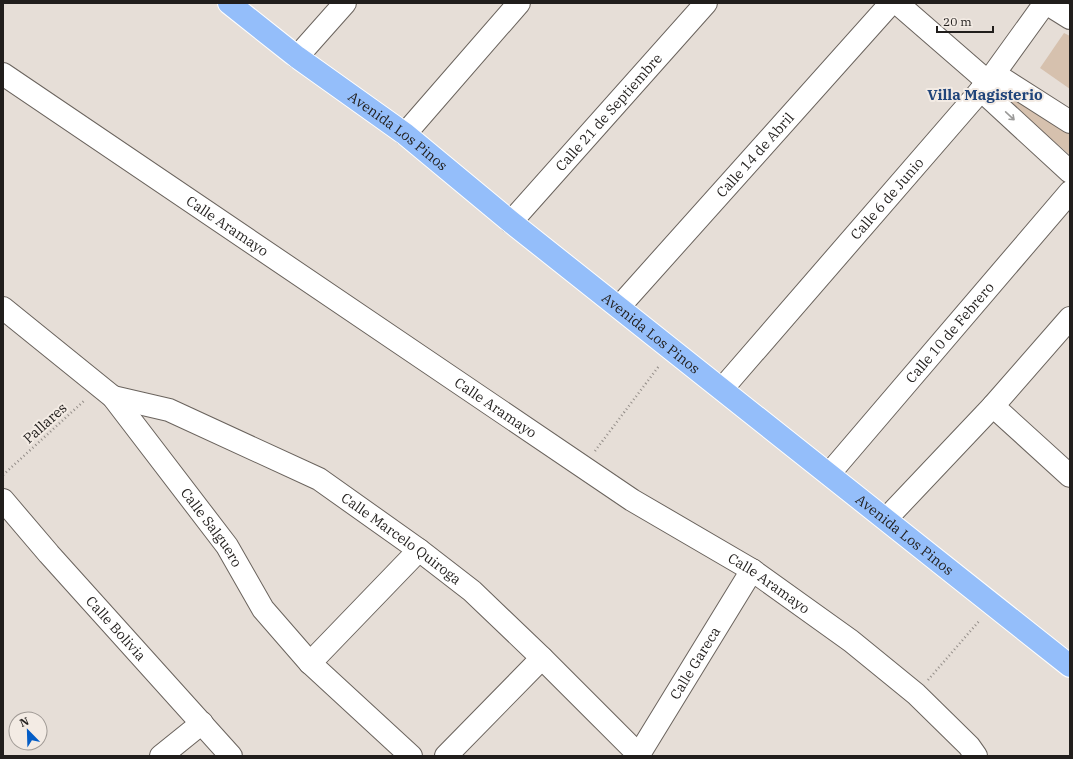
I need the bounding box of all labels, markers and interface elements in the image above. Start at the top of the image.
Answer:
scale bar [937,8,993,34]
text: 20 m [943,14,972,29]
street label: Calle 21 de Septiembre [552,50,666,175]
district label: Villa Magisterio [927,85,1043,104]
street label: Avenida Los Pinos [345,87,451,175]
street label: Calle 14 de Abril [712,109,798,201]
one-way arrow [1005,111,1015,121]
street label: Calle 6 de Junio [846,154,928,243]
street label: Calle Aramayo [183,192,272,260]
street label: Calle 10 de Febrero [902,278,998,387]
street label: Avenida Los Pinos [598,289,704,378]
street label: Calle Aramayo [451,373,540,442]
street label: Pallares [19,399,71,447]
street label: Calle Salguero [177,484,246,570]
street label: Calle Marcelo Quiroga [338,489,465,588]
street label: Avenida Los Pinos [852,490,957,579]
street label: Calle Aramayo [725,549,813,618]
street label: Calle Bolivia [82,592,150,665]
street label: Calle Gareca [666,623,724,703]
north arrow [8,711,48,751]
text: N [17,714,31,730]

